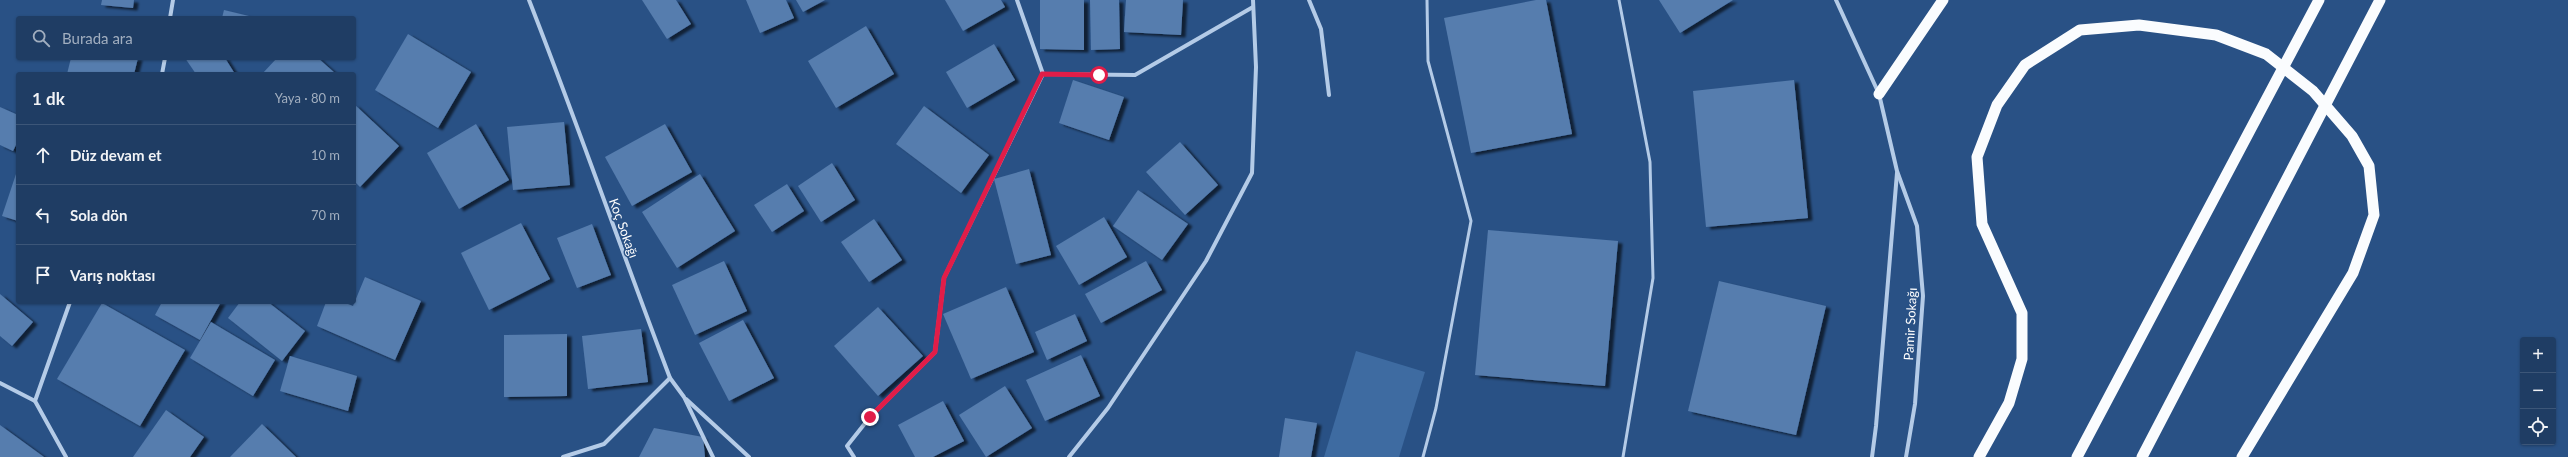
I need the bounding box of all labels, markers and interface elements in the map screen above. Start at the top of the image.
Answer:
search box [16,16,356,60]
icon: search [30,27,52,49]
text: Burada ara [62,29,133,47]
route start [1090,66,1108,84]
text: 1 dk [32,88,65,109]
text: Yaya · 80 m [275,90,340,106]
icon: ahead [32,144,54,166]
text: Düz devam et [70,146,162,164]
text: 10 m [311,147,340,163]
street label: Koç Sokağı [606,196,642,260]
icon: left [32,204,54,226]
text: Sola dön [70,206,127,224]
text: 70 m [311,207,340,223]
icon: arrive [32,264,54,286]
text: Varış noktası [70,266,155,284]
street label: Pamir Sokağı [1900,287,1920,361]
map controls [2520,337,2556,445]
button: + [2520,337,2556,373]
button: − [2520,373,2556,409]
route end [861,408,879,426]
button: locate [2520,409,2556,445]

